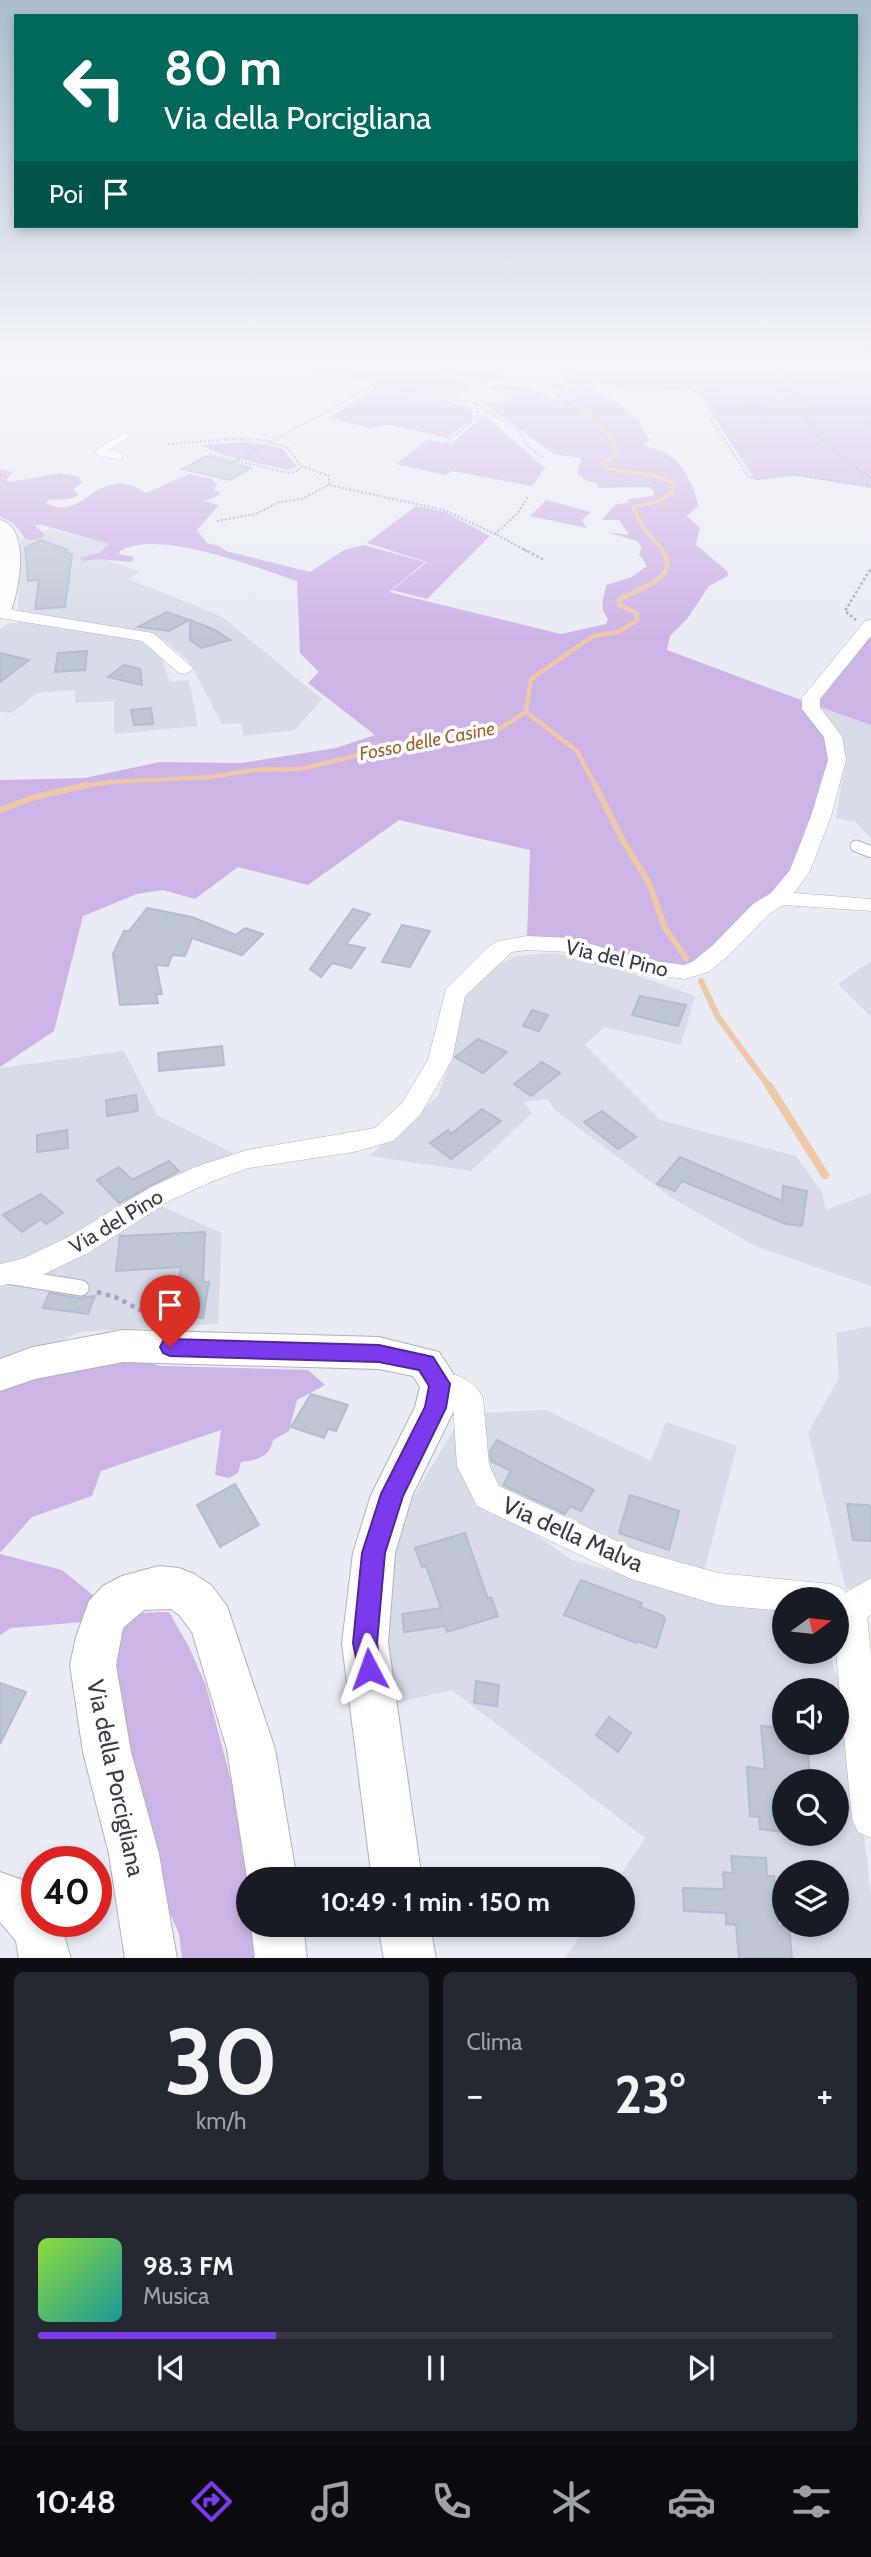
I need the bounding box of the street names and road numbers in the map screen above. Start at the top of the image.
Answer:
street label: Via del Pino [563,934,671,982]
street label: Via del Pino [65,1183,167,1259]
street label: Via della Malva [498,1490,648,1578]
street label: Via della Porcigliana [81,1677,151,1880]

